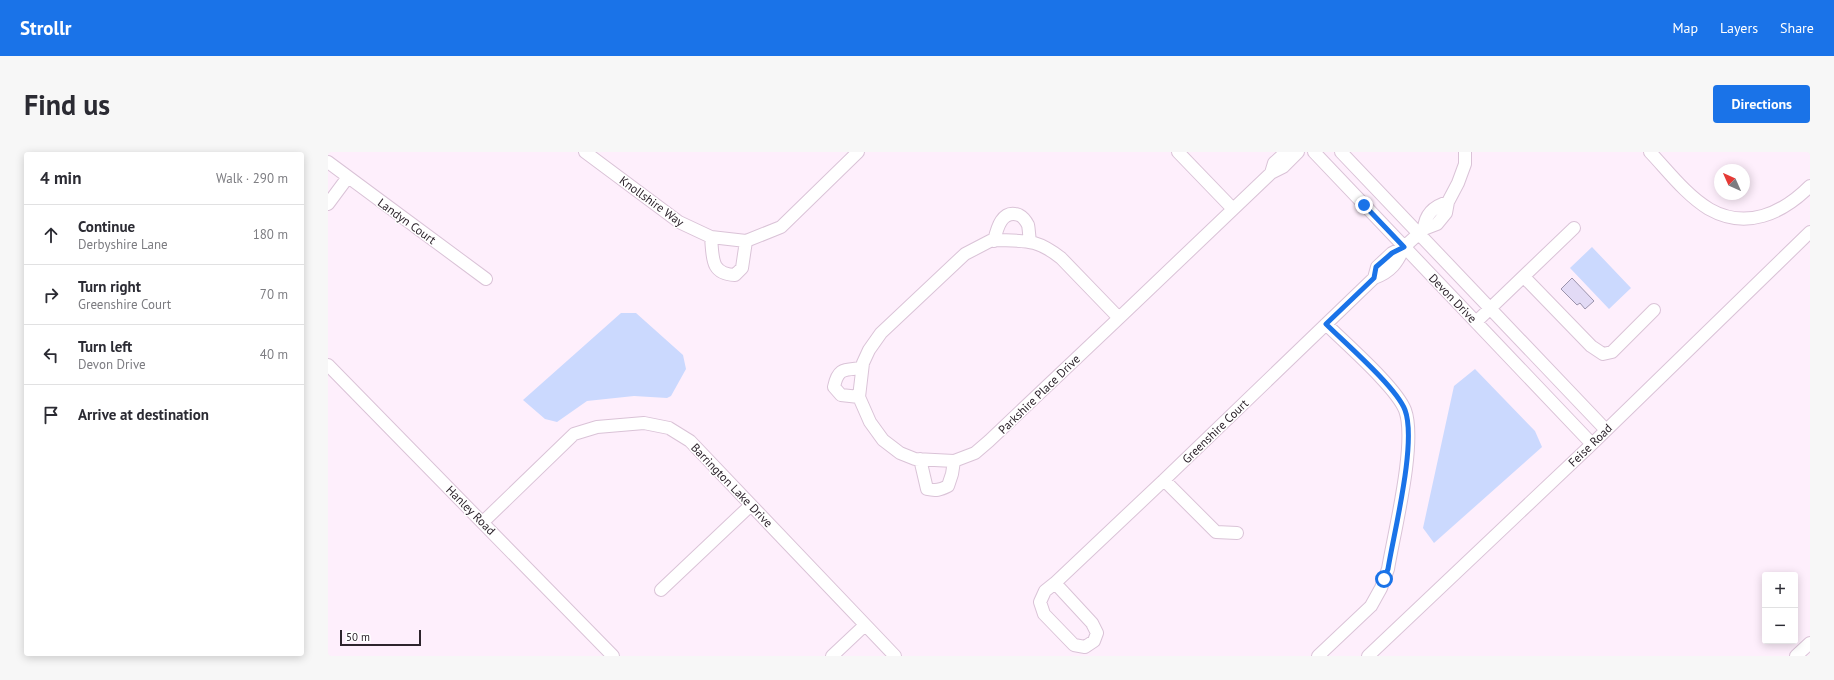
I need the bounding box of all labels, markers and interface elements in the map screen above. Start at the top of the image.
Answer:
text: Strollr [20,16,71,40]
text: Map [1672,19,1698,37]
text: Layers [1720,19,1758,37]
text: Share [1780,19,1814,37]
button: Directions [1713,85,1810,123]
text: Find us [24,86,110,123]
north arrow [1714,164,1750,200]
text: 4 min [40,167,81,189]
text: Walk · 290 m [216,170,288,187]
street label: Knollshire Way [617,173,687,230]
street label: Landyn Court [375,195,439,247]
route end [1355,196,1373,214]
text: Continue [78,217,135,236]
icon: ahead [40,224,62,246]
text: 180 m [253,226,288,243]
text: Derbyshire Lane [78,236,168,253]
street label: Devon Drive [1426,270,1480,326]
text: Turn right [78,277,141,296]
icon: right [40,284,62,306]
text: 70 m [260,286,288,303]
text: Greenshire Court [78,296,171,313]
text: Turn left [78,337,132,356]
icon: left [40,344,62,366]
text: 40 m [260,346,288,363]
street label: Parkshire Place Drive [995,351,1083,437]
text: Devon Drive [78,356,146,373]
street label: Greenshire Court [1179,396,1251,466]
icon: arrive [40,404,62,426]
text: Arrive at destination [78,405,209,424]
street label: Feise Road [1565,420,1615,470]
street label: Barrington Lake Drive [688,440,776,530]
street label: Hanley Road [443,482,499,538]
route start [1375,570,1393,588]
map controls [1762,572,1798,644]
button: + [1762,572,1798,608]
button: − [1762,608,1798,644]
scale bar [340,628,421,647]
text: 50 m [346,630,370,644]

